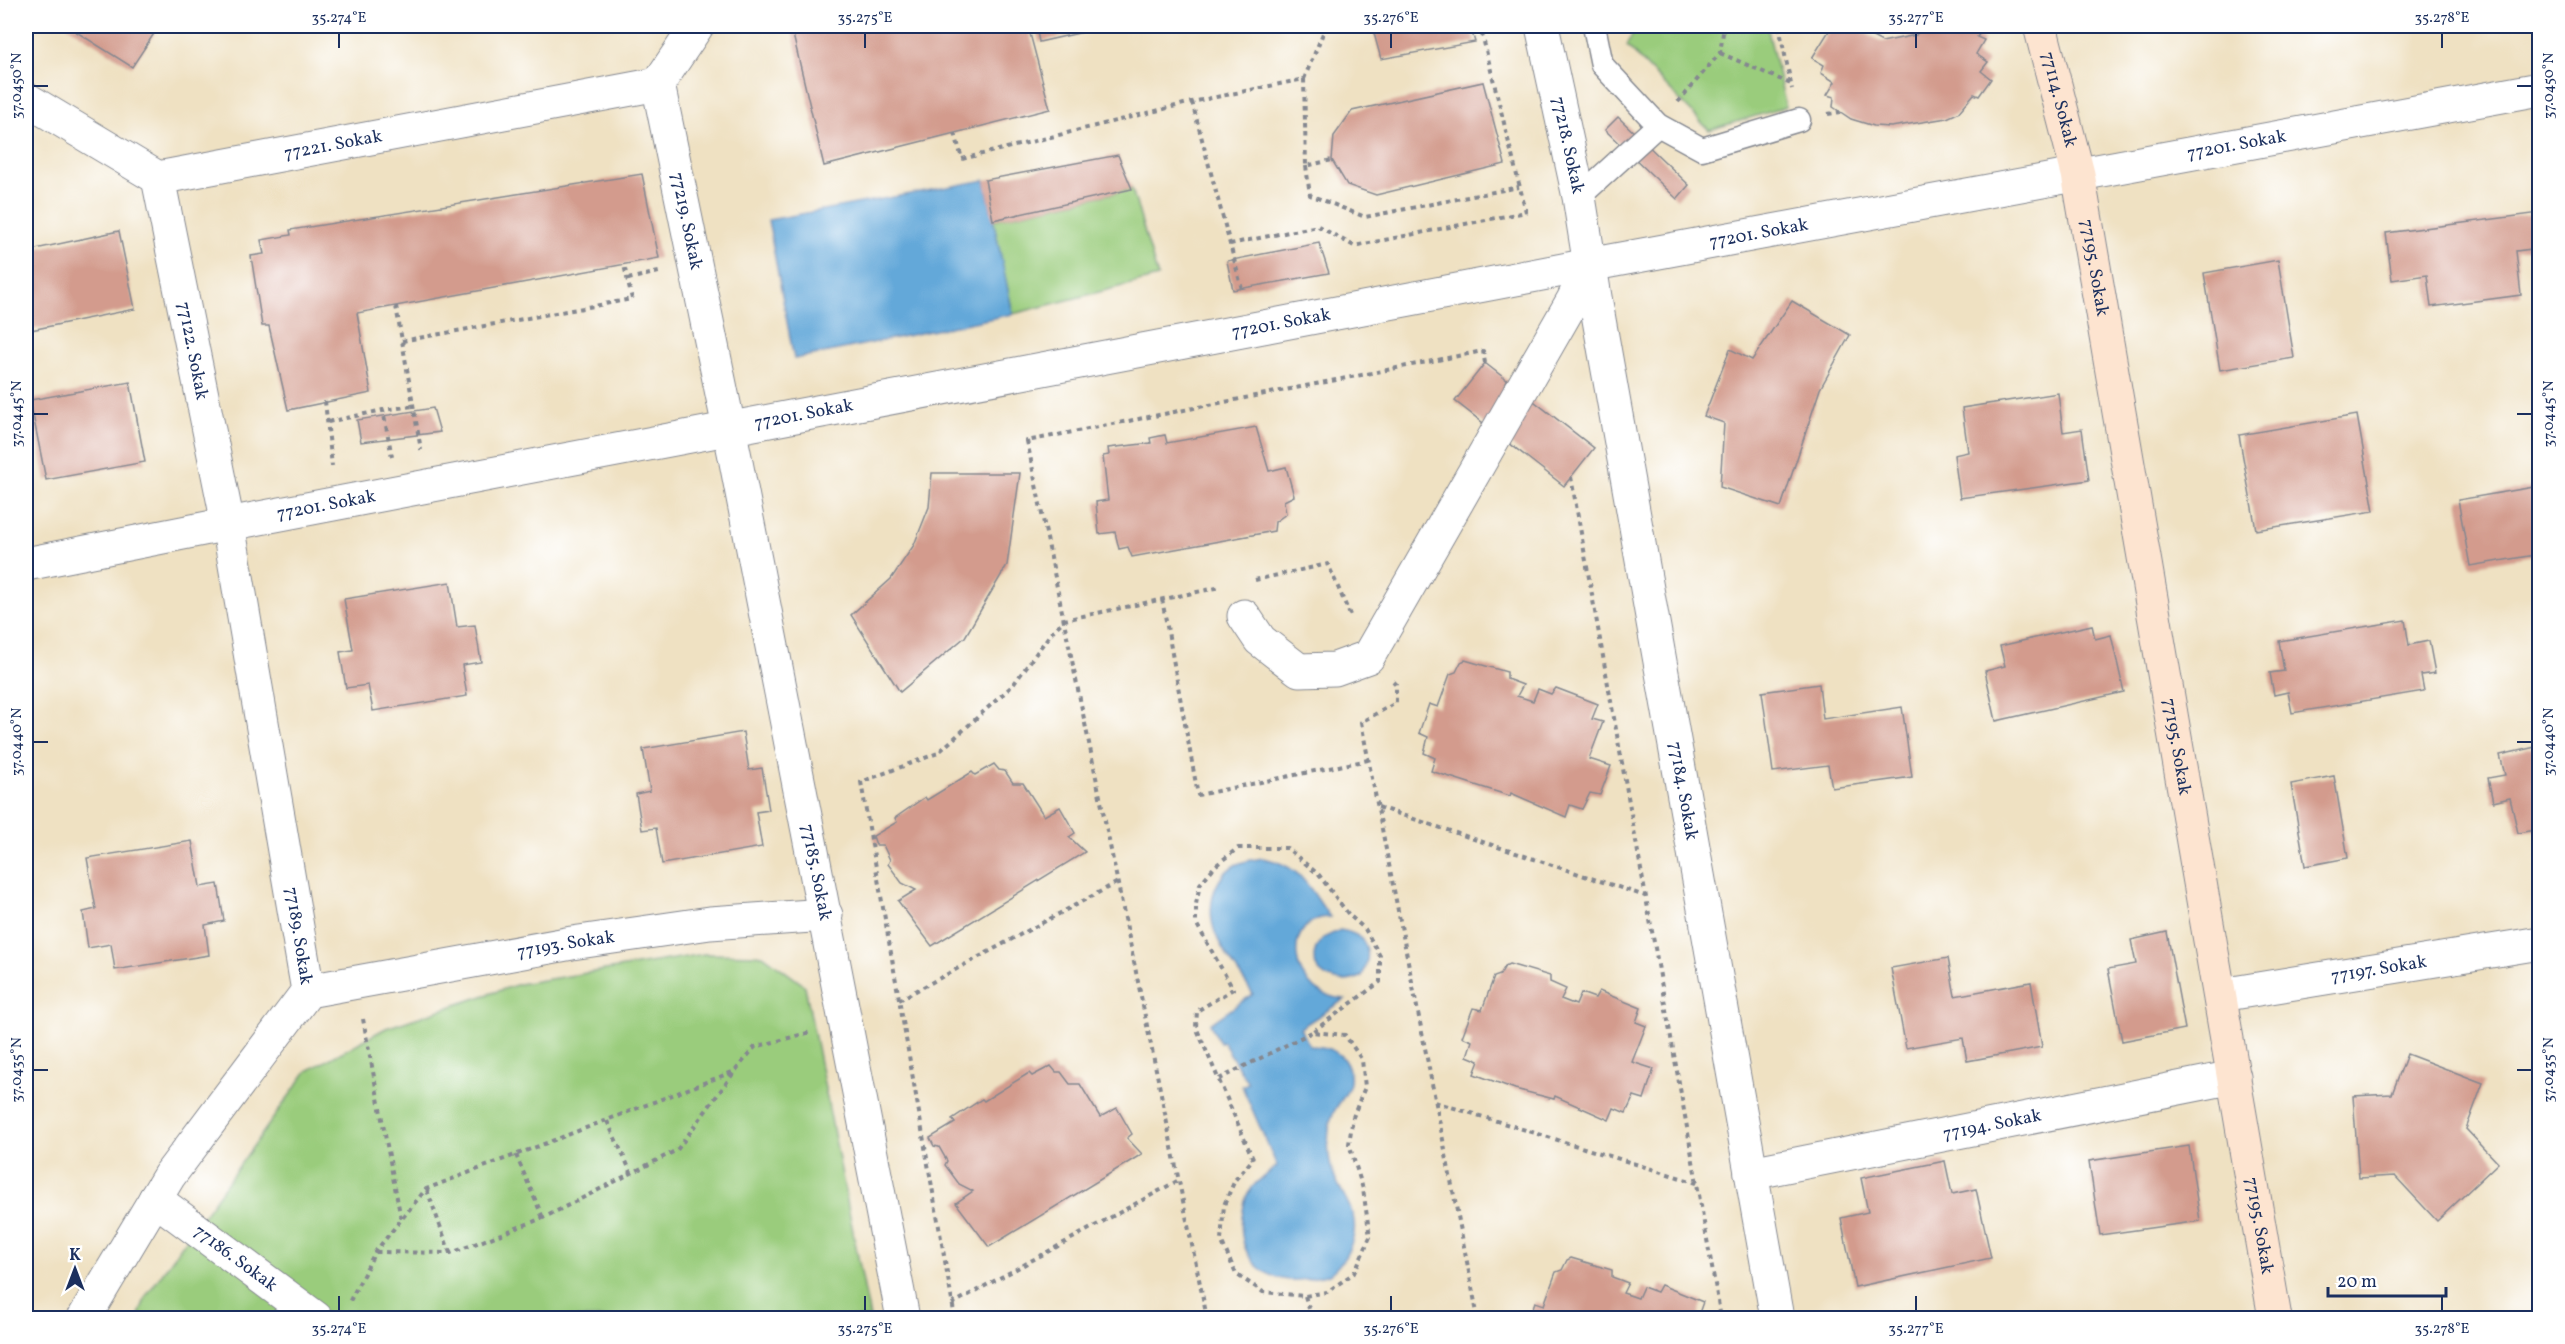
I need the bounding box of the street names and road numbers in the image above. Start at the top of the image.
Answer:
street label: 77114. Sokak [2035,49,2083,150]
street label: 77218. Sokak [1545,94,1590,196]
street label: 77221. Sokak [282,124,384,167]
street label: 77201. Sokak [2185,124,2288,167]
street label: 77219. Sokak [664,170,709,272]
street label: 77201. Sokak [1707,212,1810,255]
street label: 77195. Sokak [2074,217,2115,318]
street label: 77122. Sokak [170,300,214,402]
street label: 77201. Sokak [1230,302,1333,345]
street label: 77201. Sokak [752,393,855,436]
street label: 77201. Sokak [275,484,378,527]
street label: 77195. Sokak [2156,696,2197,797]
street label: 77184. Sokak [1662,740,1704,842]
street label: 77185. Sokak [794,822,838,923]
street label: 77189. Sokak [278,885,318,987]
street label: 77193. Sokak [515,924,616,965]
street label: 77197. Sokak [2329,949,2429,989]
street label: 77194. Sokak [1941,1103,2044,1147]
street label: 77195. Sokak [2238,1175,2280,1276]
street label: 77186. Sokak [188,1219,283,1298]

